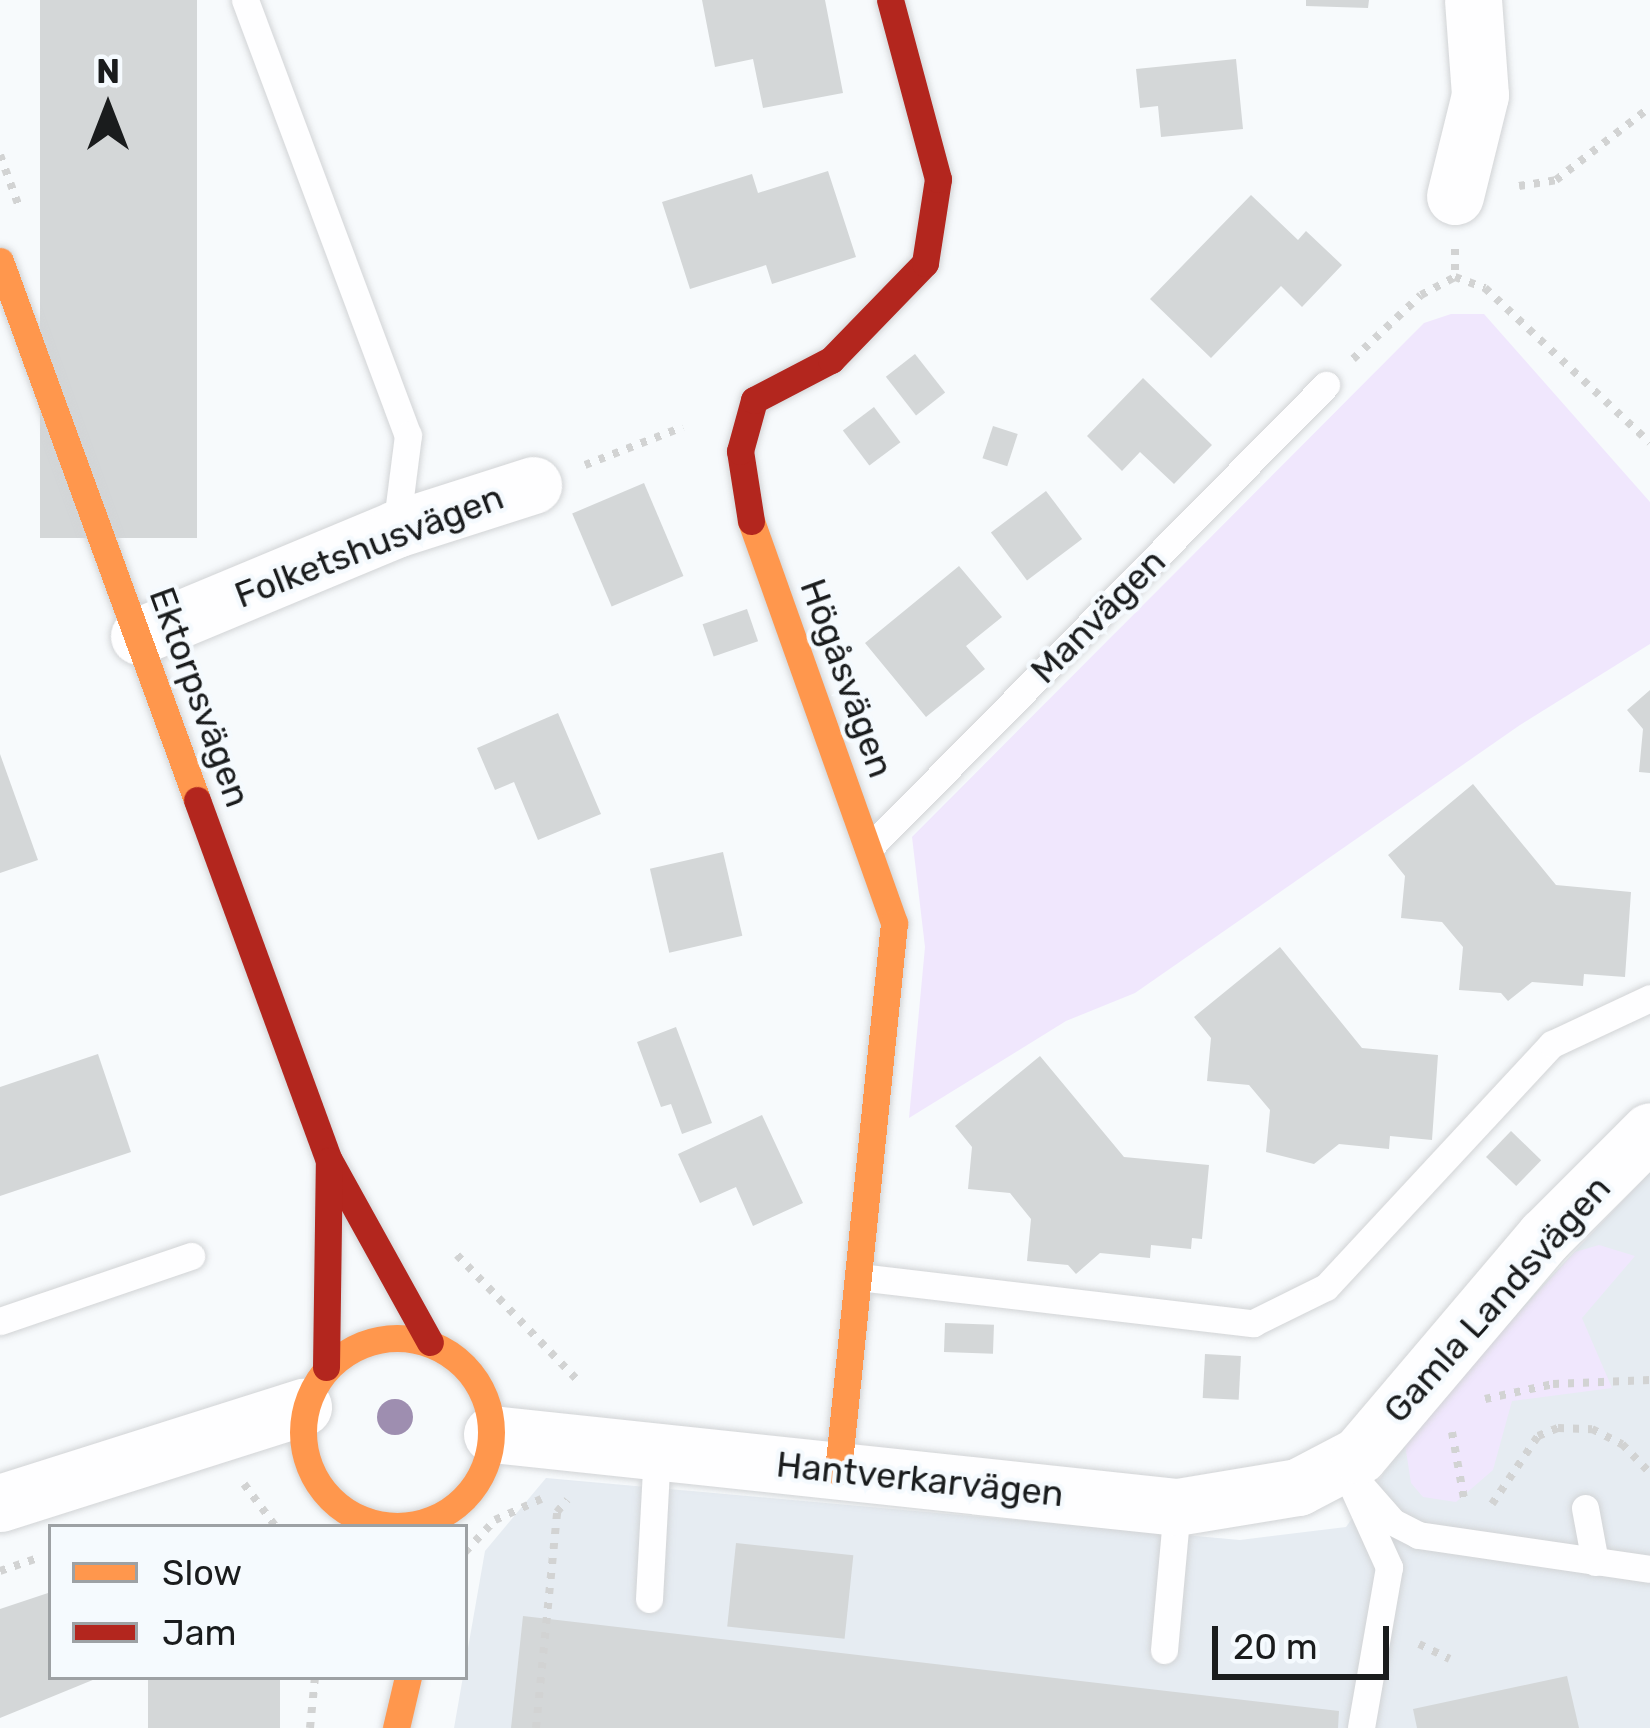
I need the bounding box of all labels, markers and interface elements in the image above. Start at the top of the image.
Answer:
north arrow [48,48,168,168]
text: N [96,52,120,91]
street label: Folketshusvägen [229,475,509,617]
street label: Manvägen [1022,540,1174,692]
street label: Högåsvägen [791,573,903,783]
street label: Ektorpsvägen [140,581,260,813]
street label: Gamla Landsvägen [1375,1167,1619,1431]
street label: Hantverkarvägen [774,1442,1066,1516]
legend [48,1524,468,1680]
text: Slow [162,1551,242,1594]
scale bar [1218,1602,1395,1676]
text: Jam [162,1611,237,1654]
text: 20 m [1233,1625,1318,1668]

